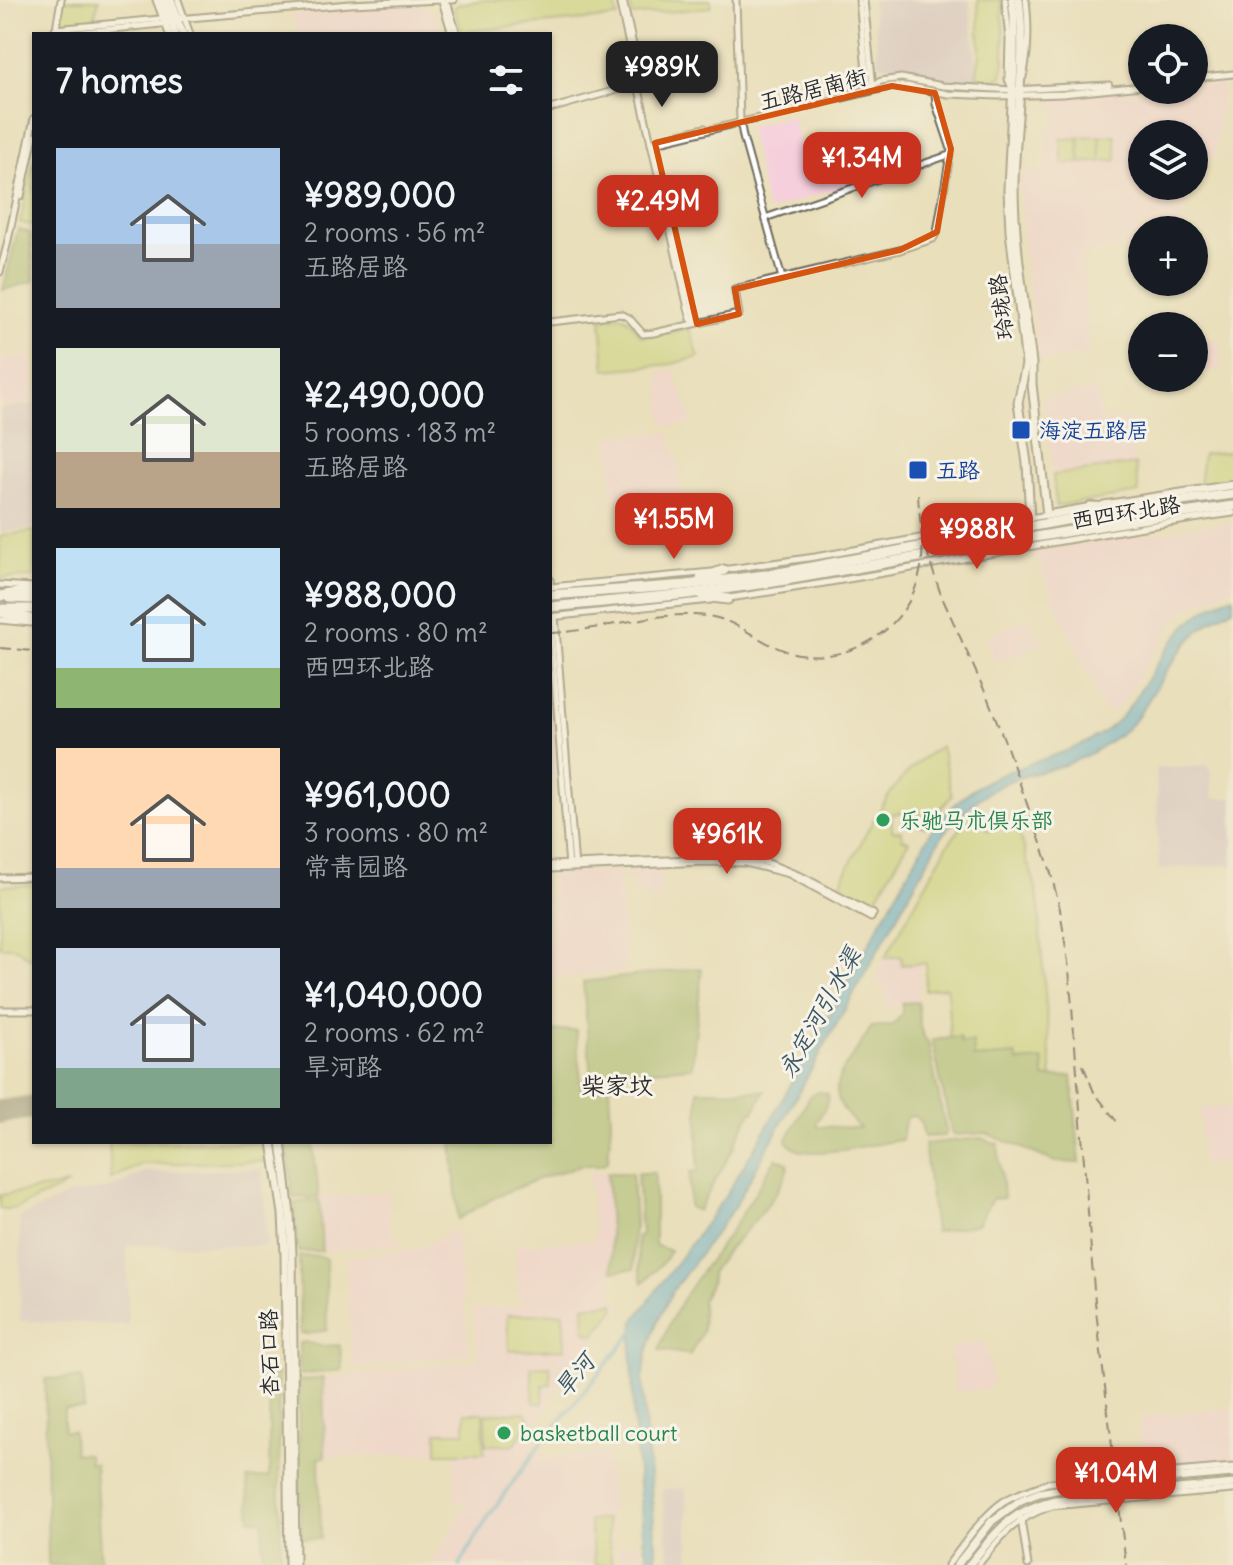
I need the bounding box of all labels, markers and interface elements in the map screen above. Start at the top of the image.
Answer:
map controls [1128,24,1208,392]
button: locate [1128,24,1208,104]
pin: ¥989K [606,41,718,109]
text: ¥989K [624,50,700,83]
icon: filters [484,58,528,102]
text: 7 homes [56,59,183,102]
street label: 五路居南街 [756,62,870,116]
button: layers [1128,120,1208,200]
pin: ¥1.34M [797,132,927,200]
text: ¥1.34M [821,141,903,174]
text: ¥989,000 [304,173,456,216]
pin: ¥2.49M [593,175,723,243]
icon: home [120,180,216,276]
text: ¥2.49M [615,184,701,217]
text: 2 rooms · 56 m² [304,216,485,249]
button: + [1128,216,1208,296]
text: 五路居路 [304,250,408,283]
street label: 玲珑路 [983,273,1019,341]
button: − [1128,312,1208,392]
text: ¥2,490,000 [304,373,485,416]
icon: home [120,380,216,476]
text: 5 rooms · 183 m² [304,416,496,449]
place label: 海淀五路居 [1039,416,1149,444]
marker: 海淀五路居 [1010,419,1032,441]
text: 五路居路 [304,450,408,483]
place label: 五路 [936,456,980,484]
marker: 五路 [907,459,929,481]
street label: 西四环北路 [1069,490,1183,534]
pin: ¥1.55M [609,493,739,561]
text: ¥1.55M [633,502,715,535]
pin: ¥988K [921,503,1033,571]
text: ¥988K [939,512,1015,545]
text: ¥988,000 [304,573,457,616]
icon: home [120,580,216,676]
text: 2 rooms · 80 m² [304,616,488,649]
text: 西四环北路 [304,650,434,683]
text: ¥961,000 [304,773,451,816]
icon: home [120,780,216,876]
place label: 乐驰马术俱乐部 [899,806,1053,834]
pin: ¥961K [671,808,783,876]
marker: 乐驰马术俱乐部 [874,811,892,829]
text: 3 rooms · 80 m² [304,816,488,849]
text: ¥961K [691,817,763,850]
text: 常青园路 [304,850,408,883]
water label: 永定河引水渠 [771,940,868,1082]
text: ¥1,040,000 [304,973,483,1016]
icon: home [120,980,216,1076]
text: 2 rooms · 62 m² [304,1016,485,1049]
text: 旱河路 [304,1050,382,1083]
district label: 柴家坟 [581,1070,653,1100]
street label: 杏石口路 [254,1309,284,1397]
water label: 旱河 [547,1344,603,1403]
place label: basketball court [520,1419,677,1447]
marker: basketball court [495,1424,513,1442]
pin: ¥1.04M [1051,1447,1181,1515]
text: ¥1.04M [1074,1456,1158,1489]

